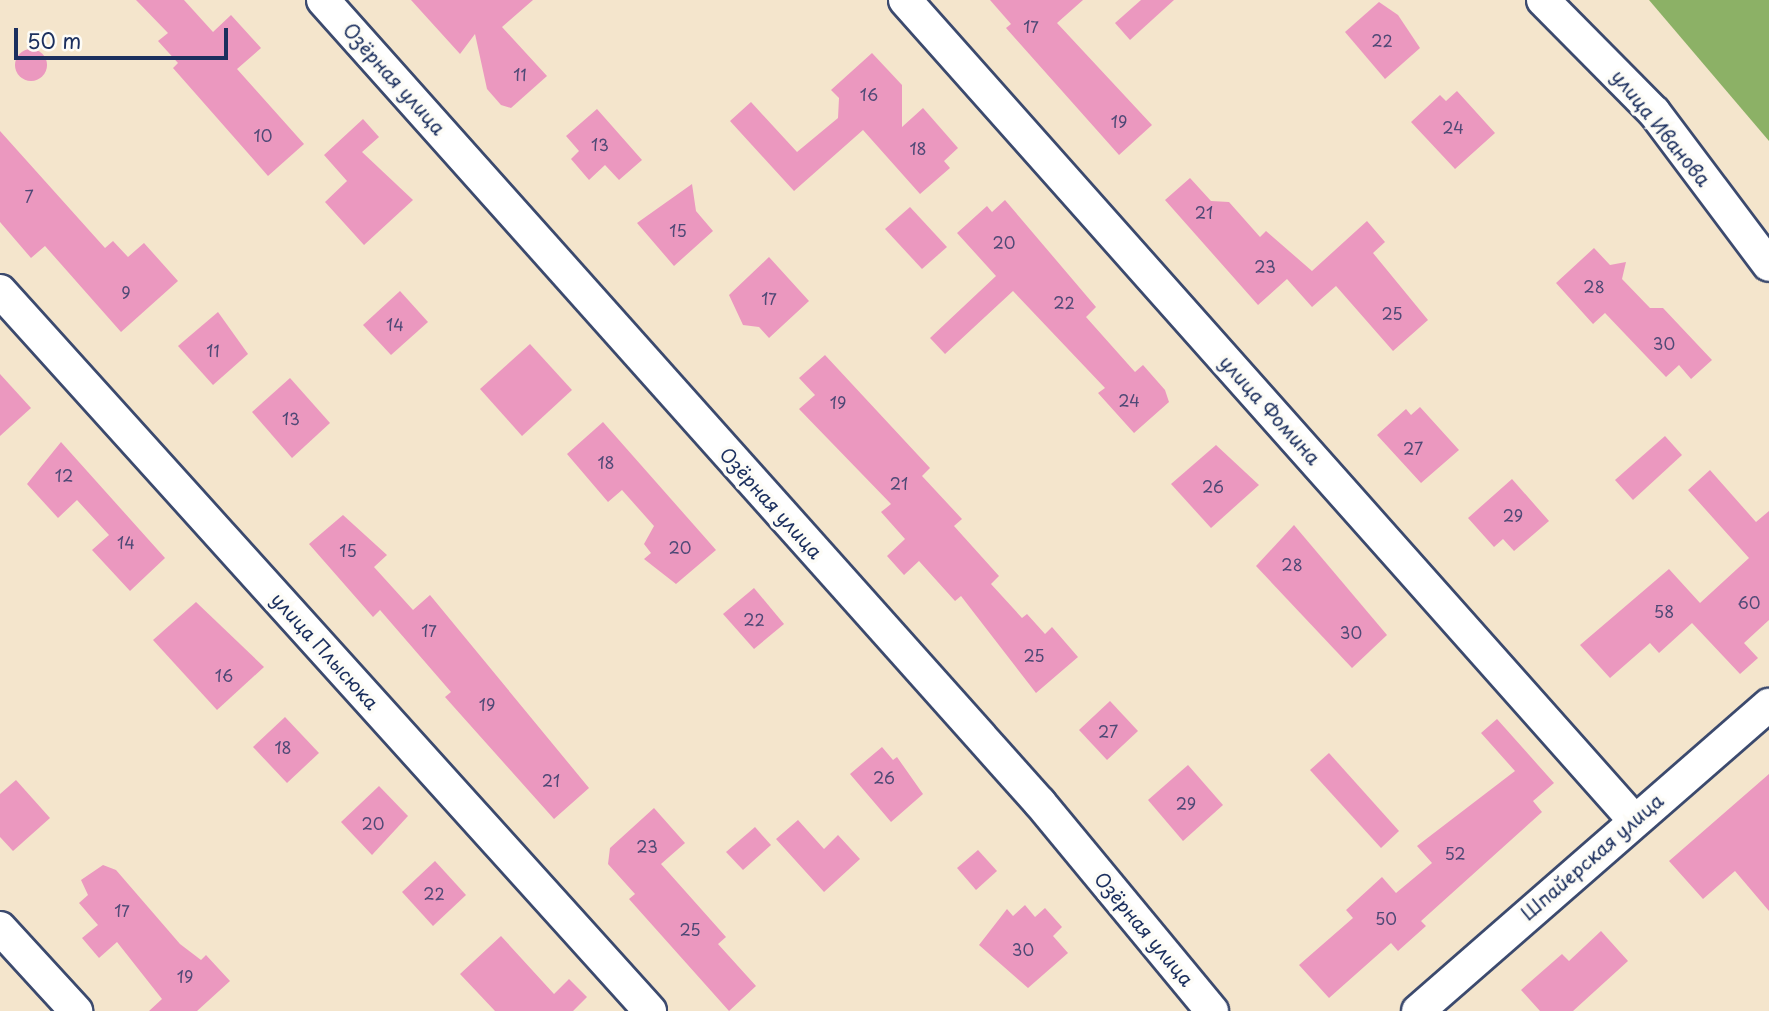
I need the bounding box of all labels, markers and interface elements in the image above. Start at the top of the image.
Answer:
scale bar [18,14,231,58]
house number: 17 [1023,16,1039,36]
street label: Озёрная улица [338,18,450,140]
text: 50 m [27,24,81,56]
house number: 22 [1371,30,1393,50]
house number: 11 [513,64,527,84]
street label: улица Иванова [1606,64,1716,192]
house number: 16 [860,84,878,104]
house number: 19 [1111,111,1127,131]
house number: 24 [1442,117,1464,137]
house number: 10 [254,125,272,145]
house number: 13 [591,134,609,154]
house number: 18 [909,138,927,158]
house number: 7 [24,186,34,206]
house number: 21 [1195,202,1213,222]
house number: 15 [669,220,687,240]
house number: 20 [993,232,1015,252]
house number: 23 [1254,256,1276,276]
house number: 28 [1583,276,1605,296]
house number: 9 [121,282,131,302]
house number: 17 [761,288,777,308]
house number: 22 [1053,292,1075,312]
house number: 25 [1381,303,1403,323]
house number: 14 [386,314,404,334]
house number: 30 [1653,333,1675,353]
house number: 11 [206,340,220,360]
street label: улица Фомина [1215,350,1325,470]
house number: 24 [1118,390,1140,410]
house number: 19 [830,392,846,412]
house number: 13 [282,408,300,428]
house number: 27 [1403,438,1423,458]
street label: Озёрная улица [715,442,827,564]
house number: 18 [597,452,615,472]
house number: 12 [55,465,73,485]
house number: 21 [890,473,908,493]
house number: 26 [1202,476,1224,496]
house number: 29 [1503,505,1523,525]
house number: 14 [117,532,135,552]
house number: 20 [669,537,691,557]
house number: 15 [339,540,357,560]
house number: 28 [1281,554,1303,574]
street label: улица Плысюка [266,588,384,714]
house number: 60 [1738,592,1760,612]
house number: 58 [1654,601,1674,621]
house number: 22 [743,609,765,629]
house number: 17 [421,620,437,640]
house number: 30 [1340,622,1362,642]
house number: 25 [1023,645,1045,665]
house number: 16 [215,665,233,685]
house number: 19 [479,694,495,714]
house number: 27 [1098,721,1118,741]
house number: 18 [274,737,292,757]
house number: 26 [873,767,895,787]
house number: 21 [542,770,560,790]
street label: Шпайерская улица [1516,789,1668,925]
house number: 29 [1176,793,1196,813]
house number: 20 [362,813,384,833]
house number: 23 [636,836,658,856]
house number: 52 [1444,843,1466,863]
street label: Озёрная улица [1089,867,1199,991]
house number: 22 [423,883,445,903]
house number: 17 [114,900,130,920]
house number: 50 [1375,908,1397,928]
house number: 25 [679,919,701,939]
house number: 30 [1012,939,1034,959]
house number: 19 [177,966,193,986]

